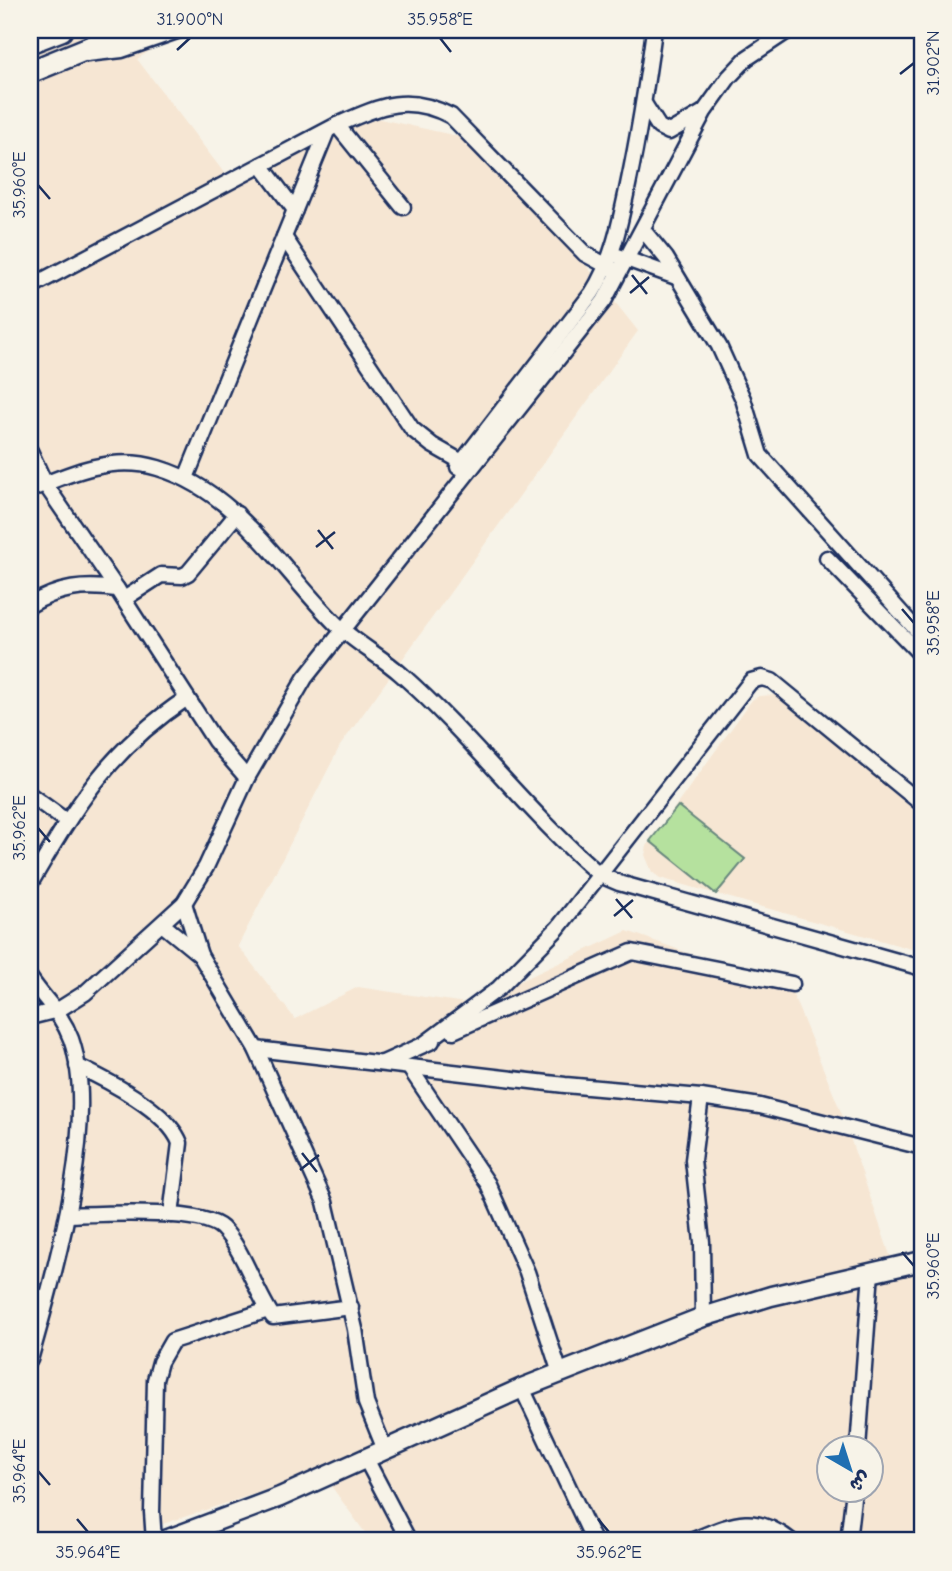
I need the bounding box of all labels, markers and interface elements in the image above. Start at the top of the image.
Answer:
text: 31.900°N [157,9,223,30]
text: 35.958°E [407,9,473,30]
text: 31.902°N [923,30,944,96]
text: 35.960°E [9,151,30,219]
text: 35.958°E [923,590,944,656]
text: 35.962°E [9,795,30,861]
text: 35.960°E [923,1232,944,1300]
north arrow [816,1434,886,1504]
text: 35.964°E [9,1438,30,1503]
text: ش [845,1466,875,1497]
text: 35.964°E [56,1542,121,1563]
text: 35.962°E [576,1542,642,1563]

